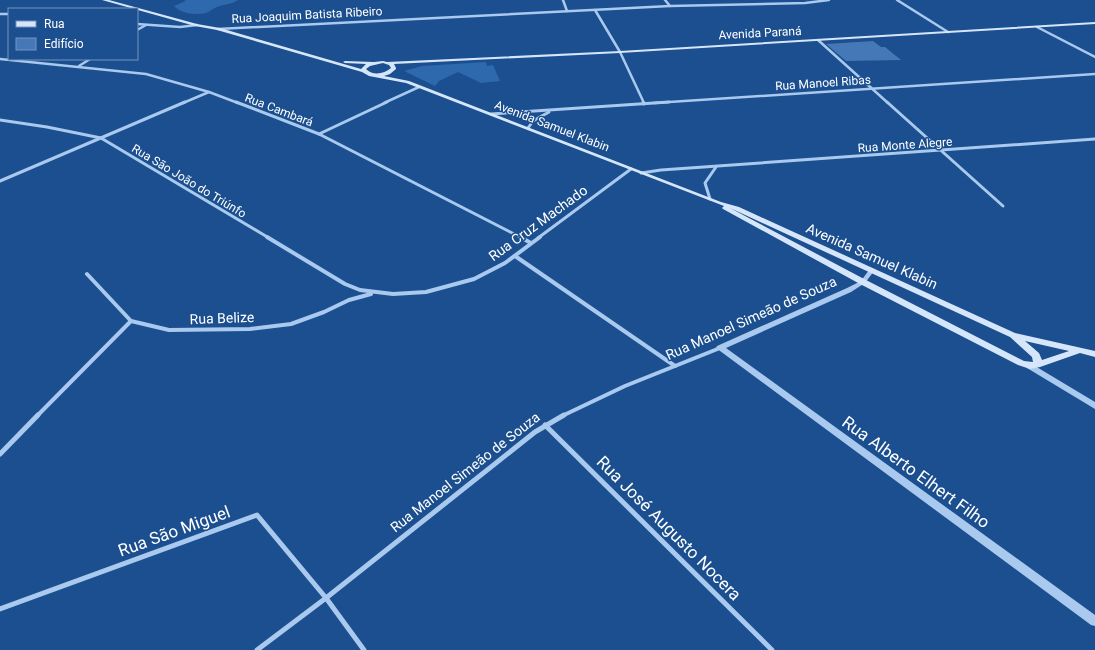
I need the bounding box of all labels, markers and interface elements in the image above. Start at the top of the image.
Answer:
street label: Rua Joaquim Batista Ribeiro [231,4,383,26]
legend [8,8,138,60]
text: Rua [44,17,65,31]
street label: Avenida Paraná [718,24,802,42]
text: Edifício [44,37,84,51]
street label: Rua Manoel Ribas [775,73,871,93]
street label: Rua Cambará [243,91,315,129]
street label: Avenida Samuel Klabin [493,98,611,154]
street label: Rua Monte Alegre [857,135,953,155]
street label: Rua São João do Triúnfo [129,141,249,221]
street label: Rua Cruz Machado [486,182,590,264]
street label: Avenida Samuel Klabin [804,220,940,292]
street label: Rua Manoel Simeão de Souza [663,273,839,363]
street label: Rua Belize [189,309,255,327]
street label: Rua Manoel Simeão de Souza [387,409,543,535]
street label: Rua Alberto Elhert Filho [838,412,994,532]
street label: Rua José Augusto Nocera [593,452,745,604]
street label: Rua São Miguel [115,501,233,561]

